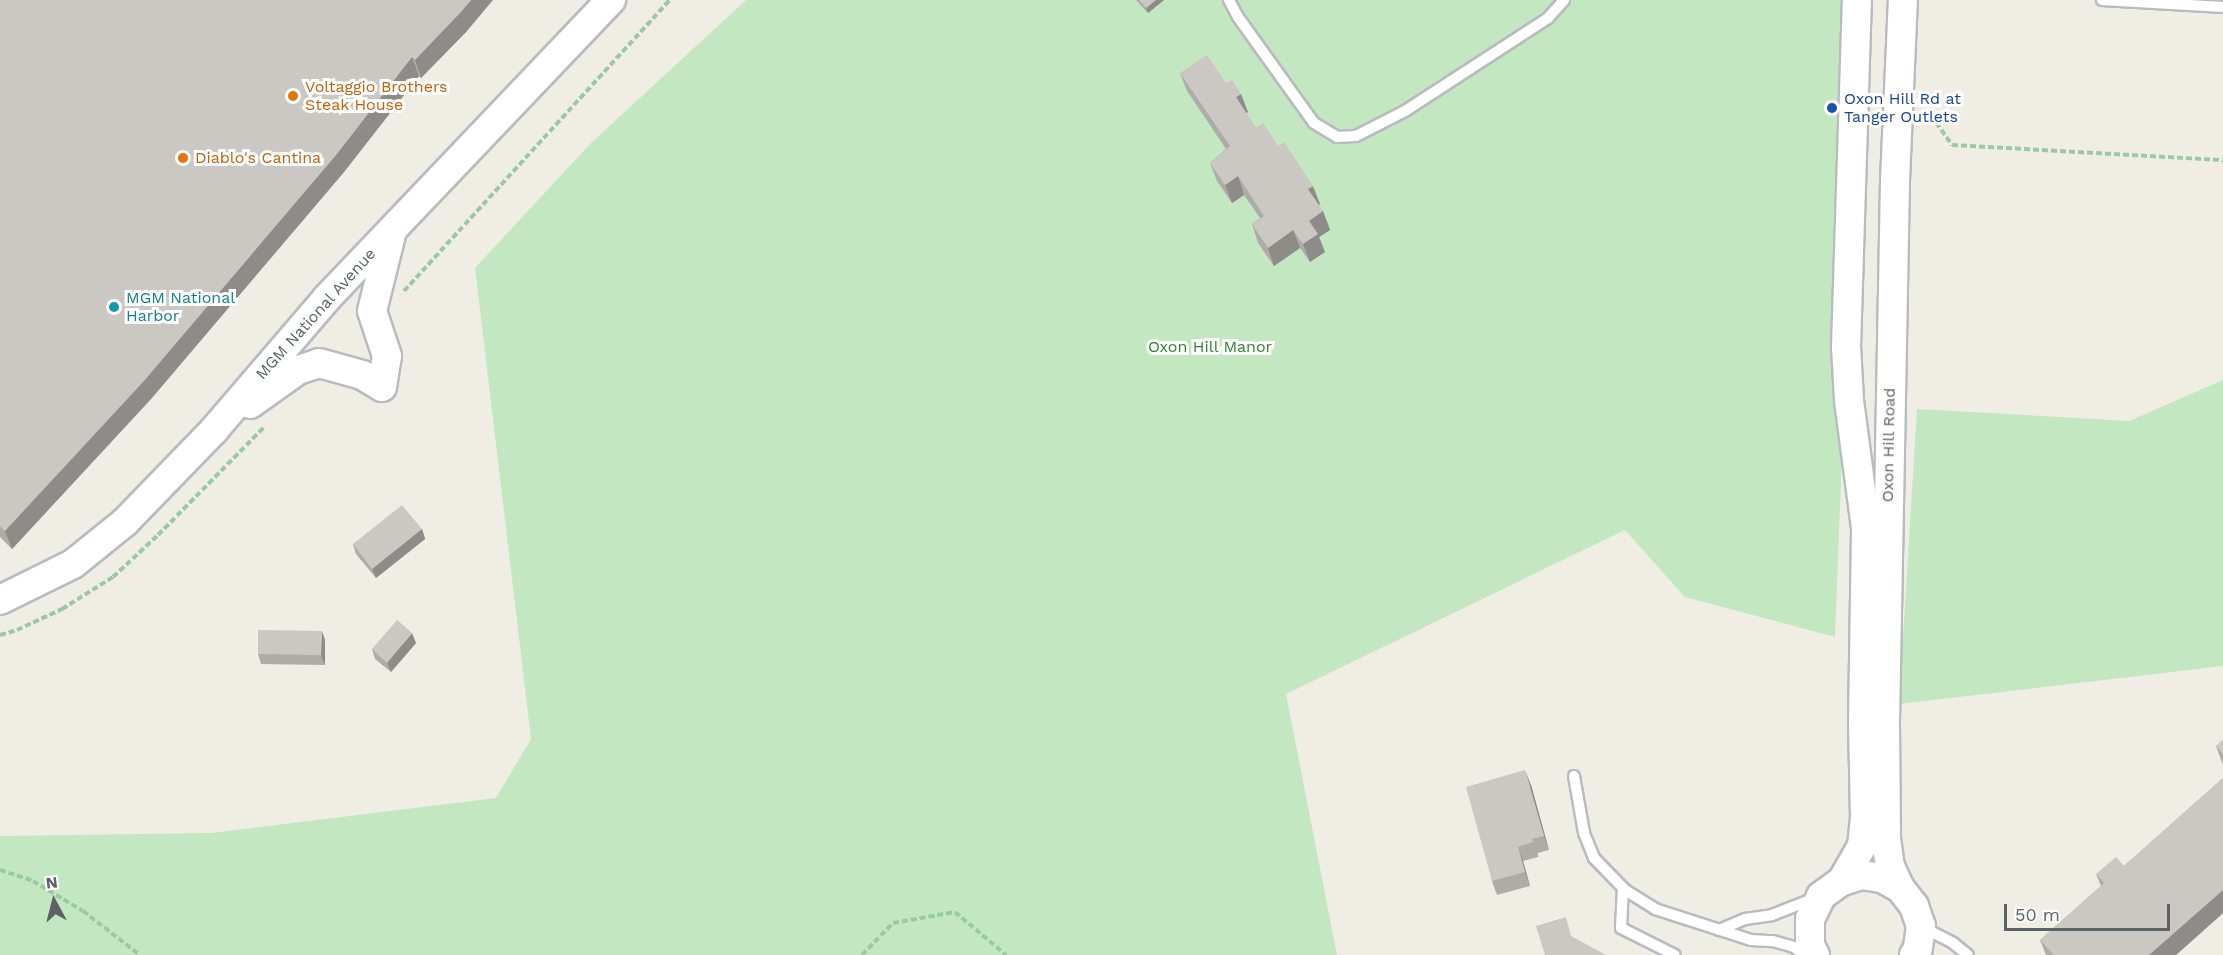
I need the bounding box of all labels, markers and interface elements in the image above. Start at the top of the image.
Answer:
place label: Voltaggio Brothers Steak House [305,77,448,115]
marker: Voltaggio Brothers Steak House [286,89,300,103]
place label: Oxon Hill Rd at Tanger Outlets [1844,89,1961,127]
marker: Oxon Hill Rd at Tanger Outlets [1825,101,1839,115]
place label: Diablo's Cantina [195,148,321,168]
marker: Diablo's Cantina [176,151,190,165]
street label: MGM National Avenue [252,244,380,384]
place label: MGM National Harbor [126,288,235,326]
marker: MGM National Harbor [107,300,121,314]
park label: Oxon Hill Manor [1148,337,1272,357]
street label: Oxon Hill Road [1878,387,1900,503]
north arrow [24,871,84,931]
text: N [45,872,59,893]
scale bar [2007,892,2174,930]
text: 50 m [2015,904,2060,925]

